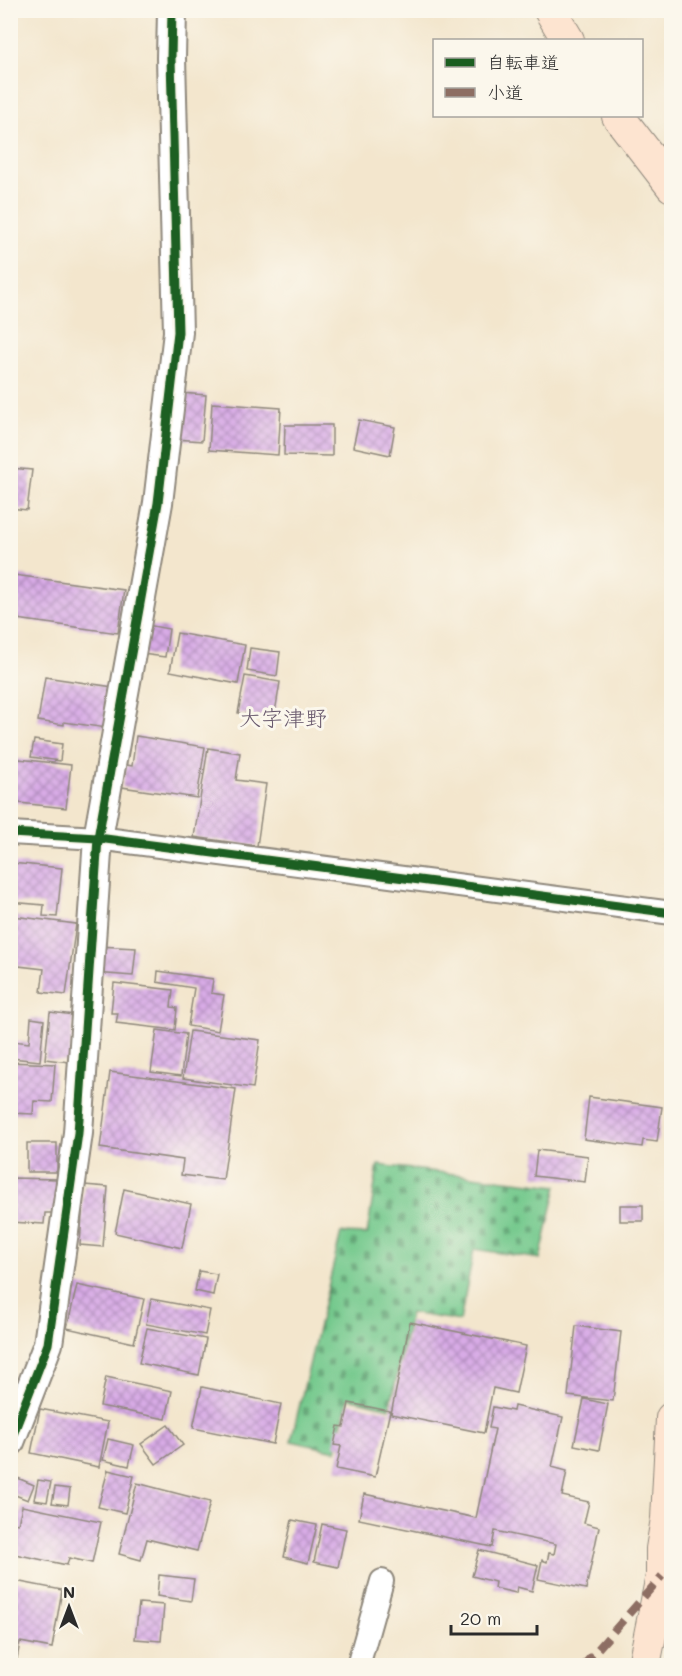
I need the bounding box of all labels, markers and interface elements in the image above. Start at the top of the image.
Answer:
legend [433,39,643,117]
text: 自転車道 [487,50,559,74]
text: 小道 [487,80,523,104]
district label: 大字津野 [239,703,327,732]
north arrow [39,1577,99,1637]
text: N [63,1581,75,1602]
scale bar [451,1598,536,1636]
text: 20 m [460,1606,501,1630]

